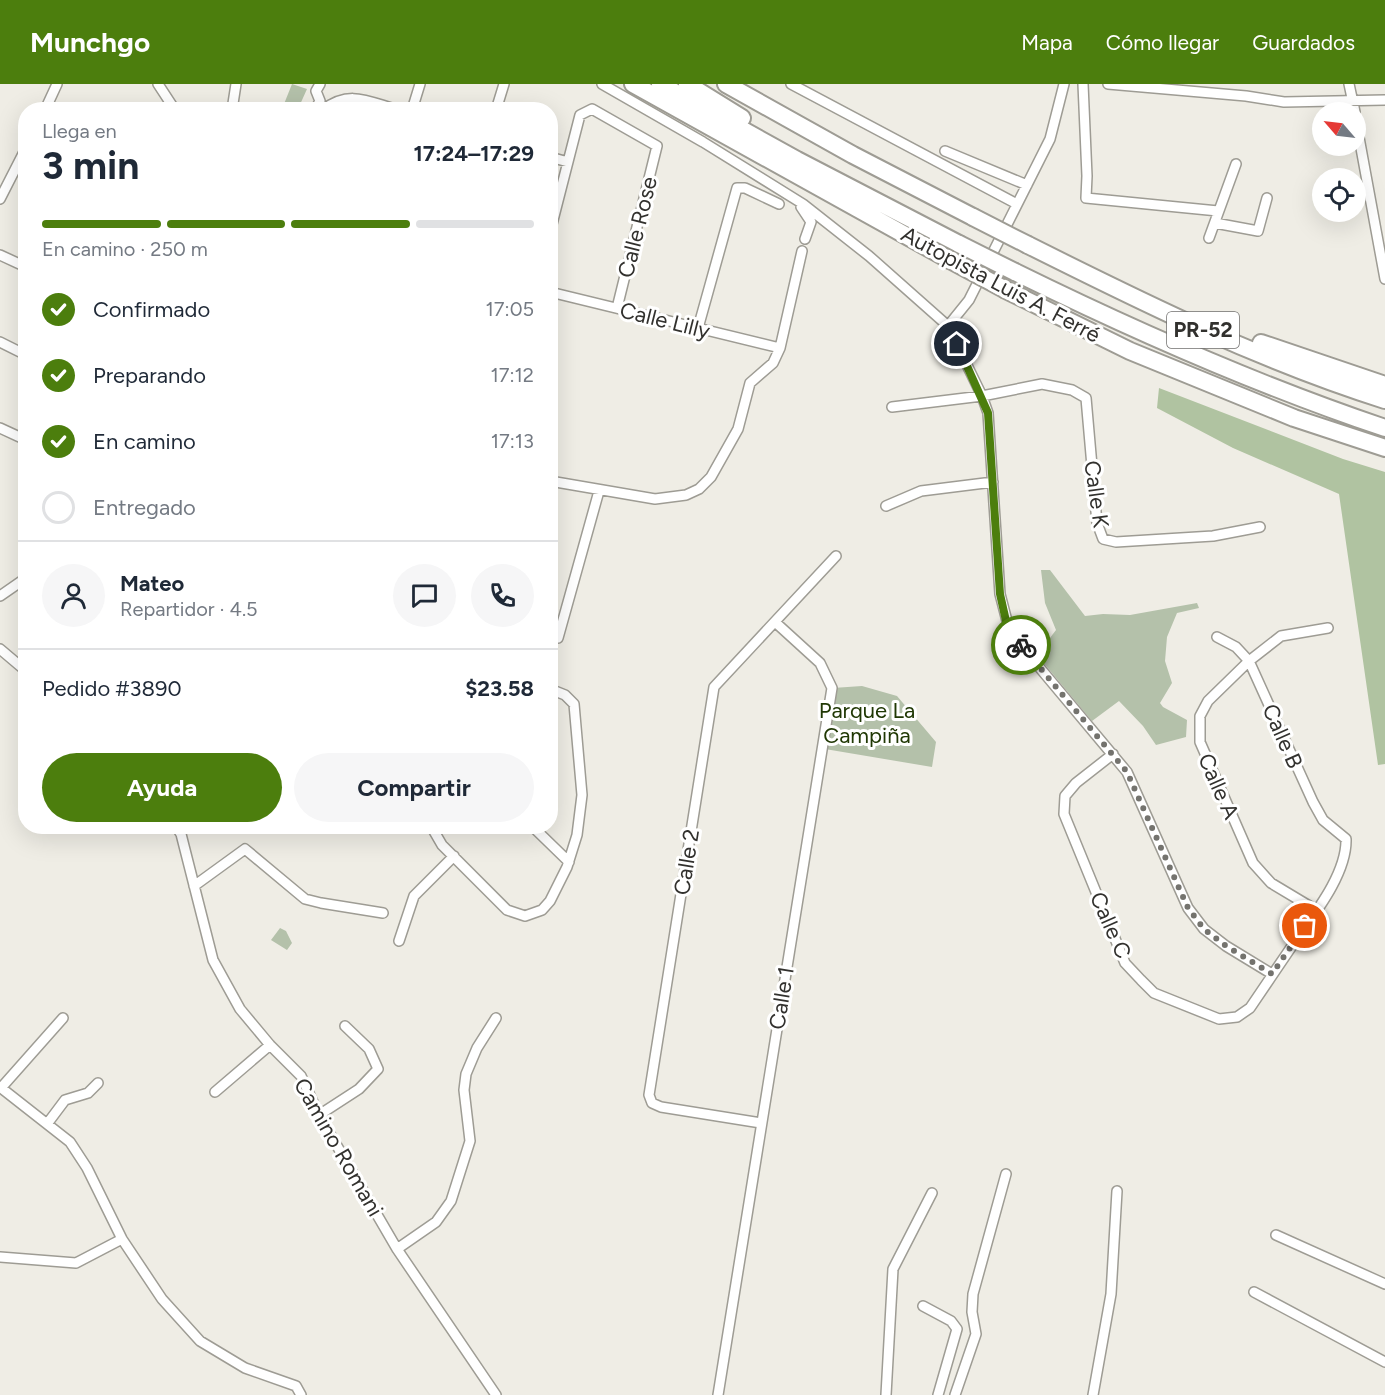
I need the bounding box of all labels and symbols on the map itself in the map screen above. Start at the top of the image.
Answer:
north arrow [1312,102,1366,156]
street label: Calle Rose [612,174,663,280]
street label: Autopista Luis A. Ferré [897,220,1105,348]
street label: Calle Lilly [617,296,713,345]
road number: PR-52 [1167,312,1239,348]
pin [931,318,982,369]
street label: Calle K [1078,459,1115,530]
courier [991,615,1051,675]
park label: Parque La Campiña [819,697,915,749]
street label: Calle B [1256,700,1309,773]
street label: Calle A [1192,749,1245,823]
street label: Calle 2 [668,827,705,897]
street label: Calle C [1084,888,1137,963]
pin [1279,900,1330,951]
street label: Calle 1 [763,965,800,1031]
street label: Camino Romani [288,1073,389,1221]

